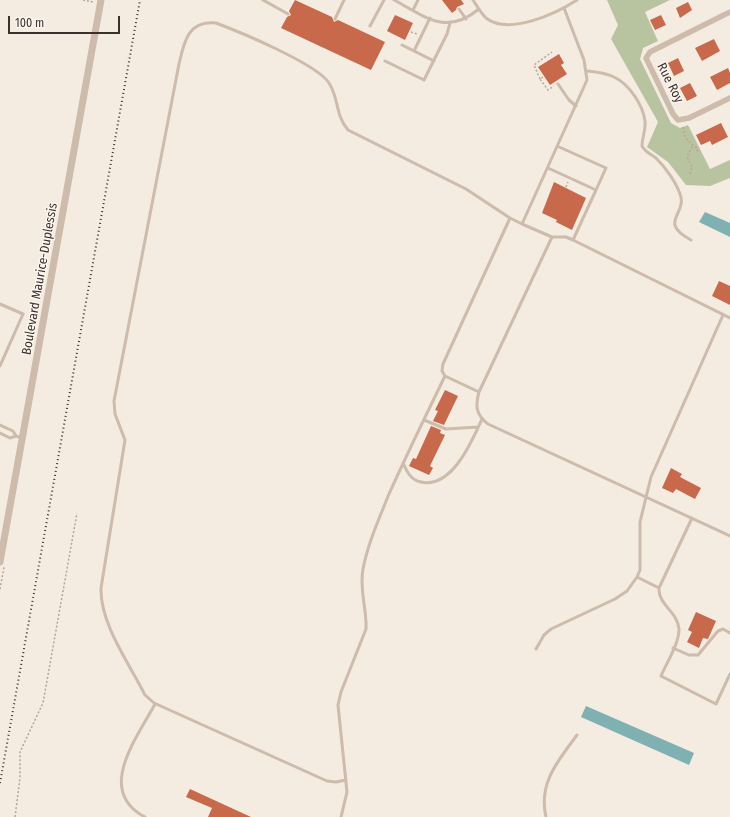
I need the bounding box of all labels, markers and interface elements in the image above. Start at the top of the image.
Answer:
scale bar [10,8,122,34]
text: 100 m [15,16,44,30]
street label: Rue Roy [653,60,687,106]
street label: Boulevard Maurice-Duplessis [19,202,61,356]

